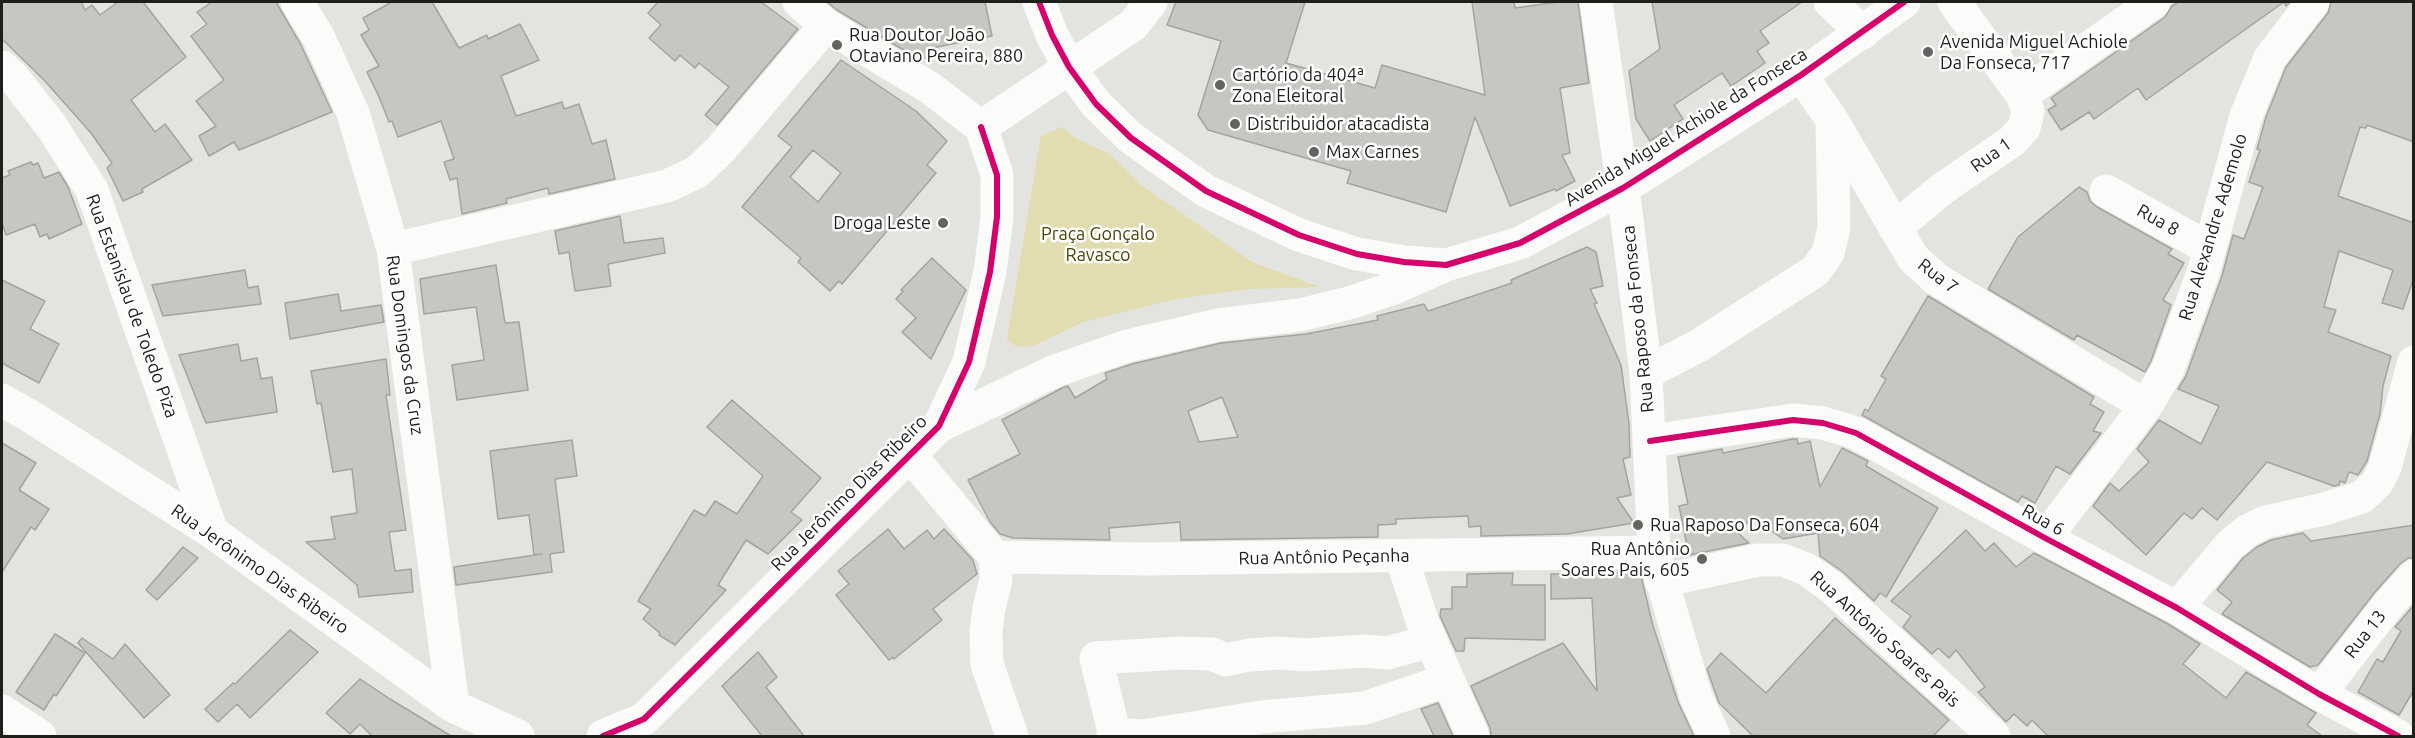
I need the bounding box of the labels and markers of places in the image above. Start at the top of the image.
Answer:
place label: Rua Doutor João Otaviano Pereira, 880 [849,24,1023,66]
place label: Avenida Miguel Achiole Da Fonseca, 717 [1940,31,2128,74]
marker: Rua Doutor João Otaviano Pereira, 880 [830,38,844,52]
marker: Avenida Miguel Achiole Da Fonseca, 717 [1921,45,1935,59]
place label: Cartório da 404ª Zona Eleitoral [1232,64,1364,106]
marker: Cartório da 404ª Zona Eleitoral [1213,78,1227,92]
place label: Distribuidor atacadista [1247,113,1429,135]
marker: Distribuidor atacadista [1228,117,1242,131]
place label: Max Carnes [1326,141,1419,163]
marker: Max Carnes [1307,145,1321,159]
place label: Droga Leste [833,212,931,234]
marker: Droga Leste [936,216,950,230]
place label: Rua Raposo Da Fonseca, 604 [1650,514,1879,536]
marker: Rua Raposo Da Fonseca, 604 [1631,518,1645,532]
place label: Rua Antônio Soares Pais, 605 [1561,538,1690,580]
marker: Rua Antônio Soares Pais, 605 [1695,552,1709,566]

